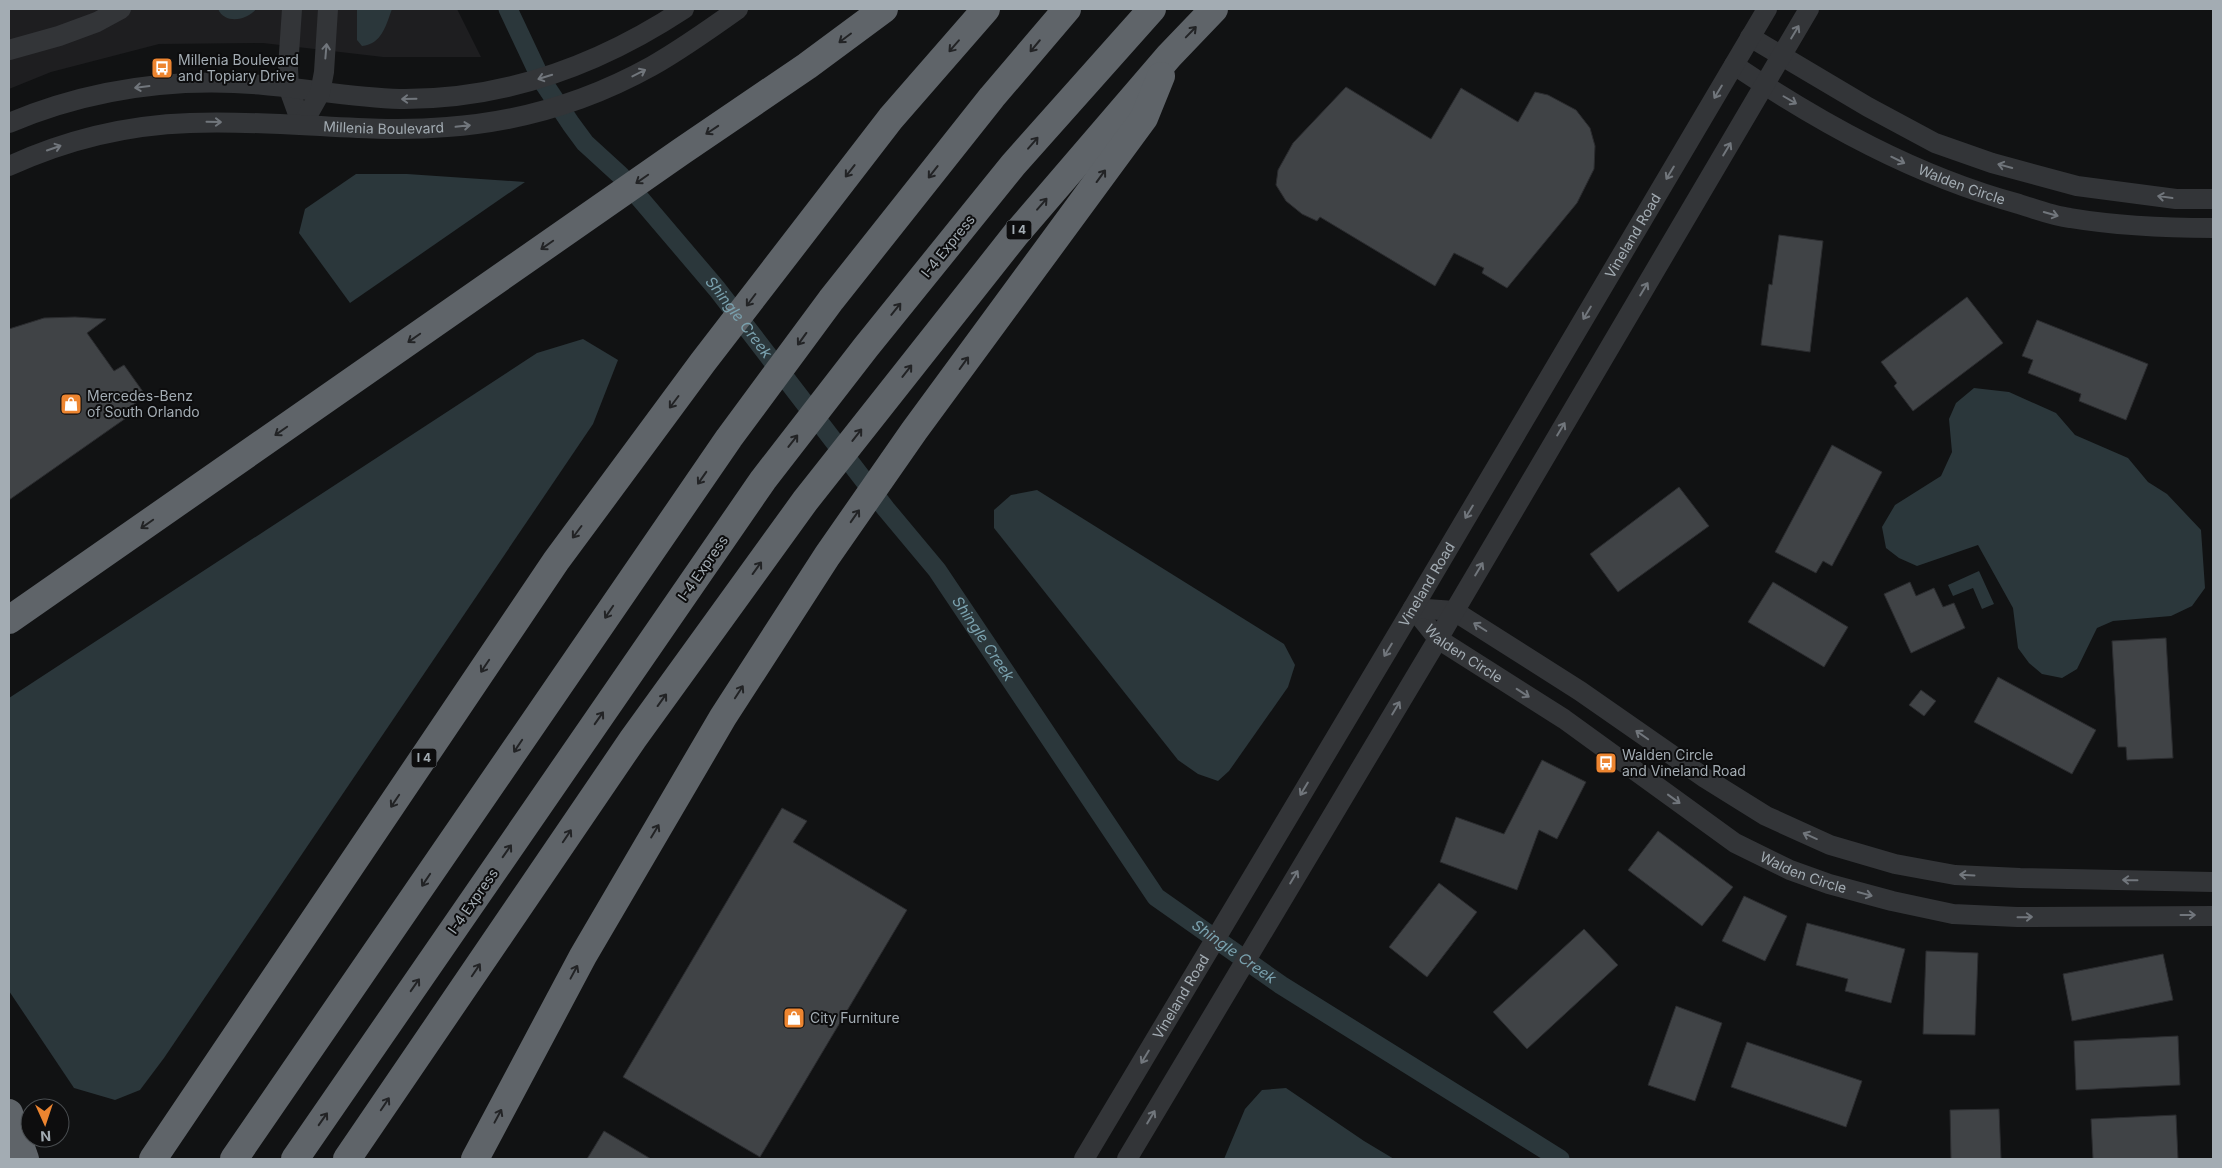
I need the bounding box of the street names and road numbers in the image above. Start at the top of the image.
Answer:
street label: Millenia Boulevard [323,117,445,137]
street label: Walden Circle [1916,160,2007,208]
street label: Vineland Road [1601,190,1664,281]
street label: I-4 Express [917,211,978,280]
road number: I 4 [1006,220,1032,240]
street label: I-4 Express [674,532,731,604]
street label: Vineland Road [1395,539,1458,630]
street label: Walden Circle [1421,620,1506,686]
road number: I 4 [412,748,436,768]
street label: Walden Circle [1757,848,1849,896]
street label: I-4 Express [444,865,501,937]
street label: Vineland Road [1149,951,1212,1042]

